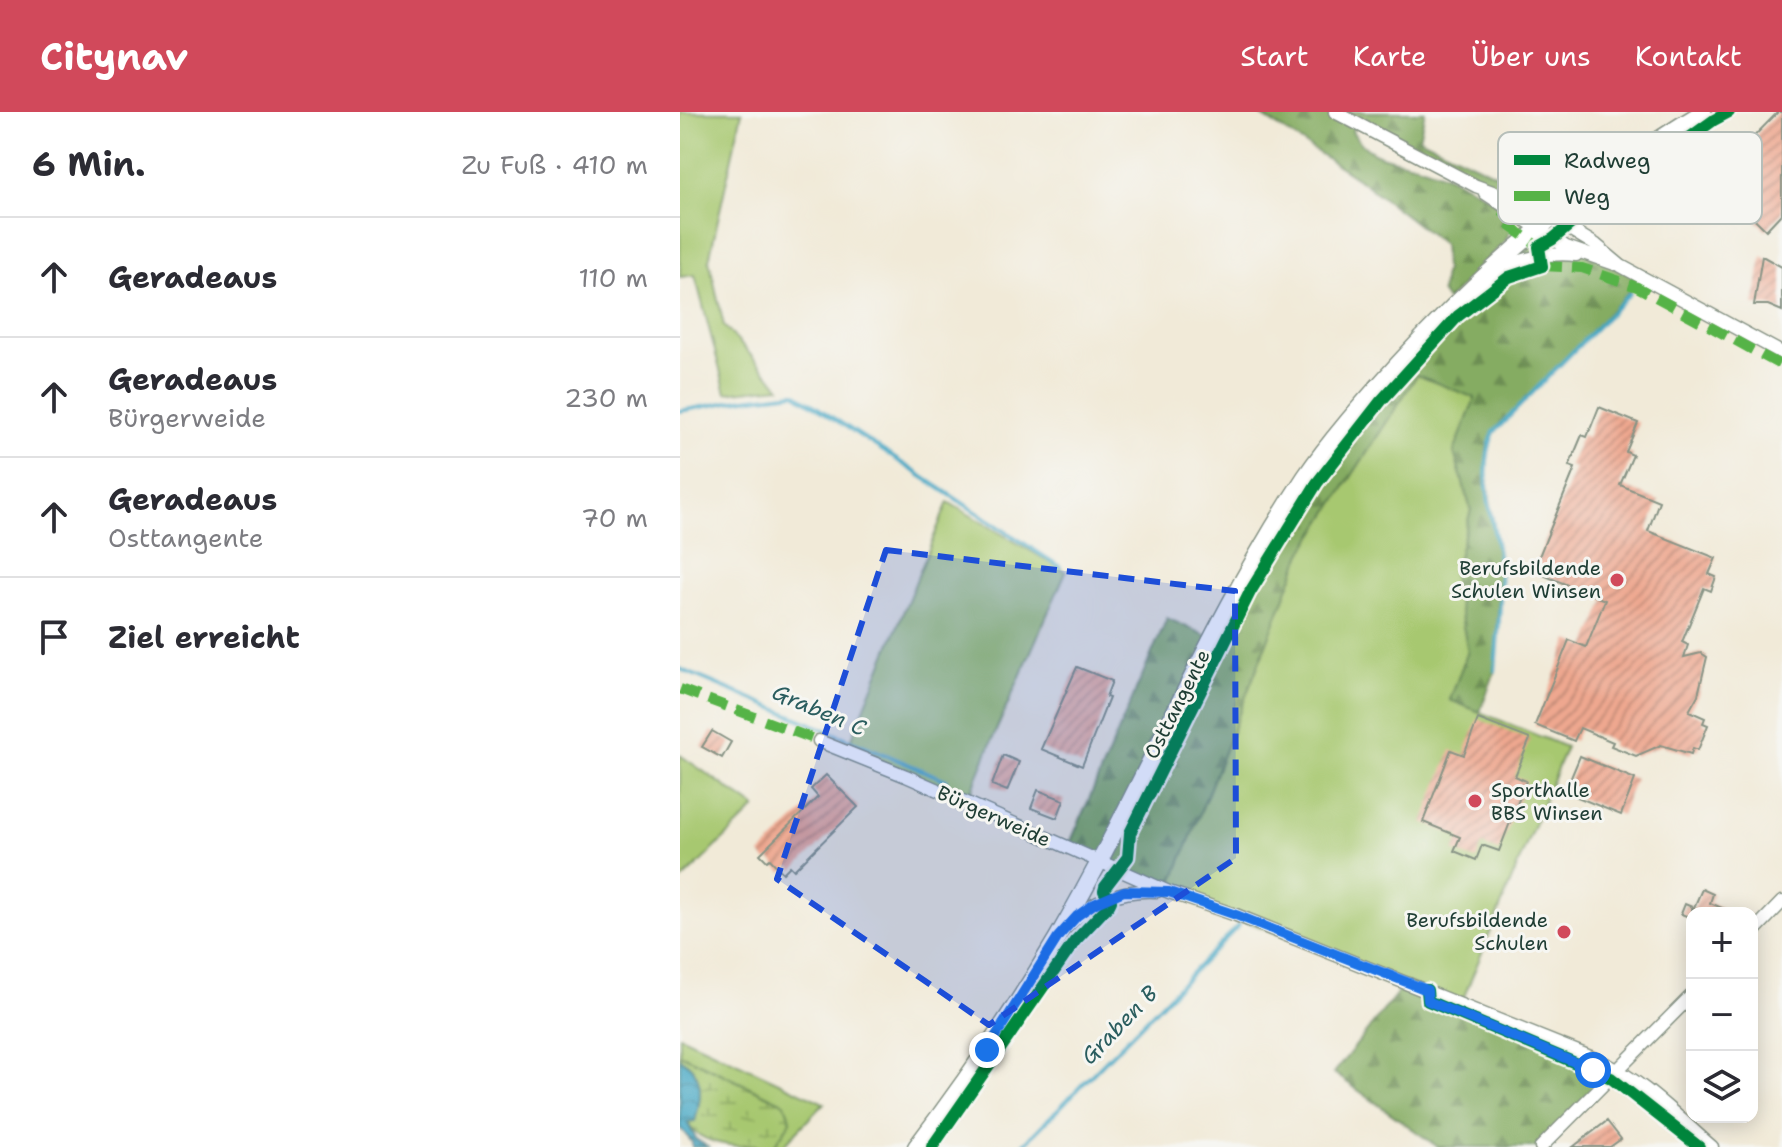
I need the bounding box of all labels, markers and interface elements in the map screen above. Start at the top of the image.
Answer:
text: Citynav [40,31,188,82]
text: Start [1240,37,1309,75]
text: Karte [1353,37,1427,75]
text: Über uns [1471,37,1591,75]
text: Kontakt [1635,37,1742,75]
legend [1498,132,1762,224]
text: 6 Min. [32,141,145,187]
text: Radweg [1564,146,1651,175]
text: Zu Fuß · 410 m [461,147,648,182]
text: Weg [1564,182,1610,211]
icon: ahead [32,255,76,299]
text: Geradeaus [108,257,277,298]
text: 110 m [578,260,648,295]
text: Geradeaus [108,359,277,400]
icon: ahead [32,375,76,419]
text: 230 m [564,380,648,415]
text: Bürgerweide [108,400,266,435]
text: Geradeaus [108,479,277,520]
icon: ahead [32,495,76,539]
text: 70 m [581,500,648,535]
text: Osttangente [108,520,264,555]
place label: Berufsbildende Schulen Winsen [1451,555,1601,604]
marker: Berufsbildende Schulen Winsen [1608,571,1626,589]
icon: arrive [32,615,76,659]
text: Ziel erreicht [108,617,300,658]
street label: Osttangente [1138,645,1216,763]
water label: Graben C [768,677,871,743]
place label: Sporthalle BBS Winsen [1491,777,1603,826]
street label: Bürgerweide [933,779,1055,853]
marker: Sporthalle BBS Winsen [1466,792,1484,810]
place label: Berufsbildende Schulen [1406,907,1548,956]
map controls [1686,907,1758,1123]
button: + [1686,907,1758,979]
marker: Berufsbildende Schulen [1555,923,1573,941]
water label: Graben B [1074,979,1164,1071]
button: − [1686,979,1758,1051]
route end [969,1032,1005,1068]
button: layers [1686,1051,1758,1123]
route start [1575,1052,1611,1088]

